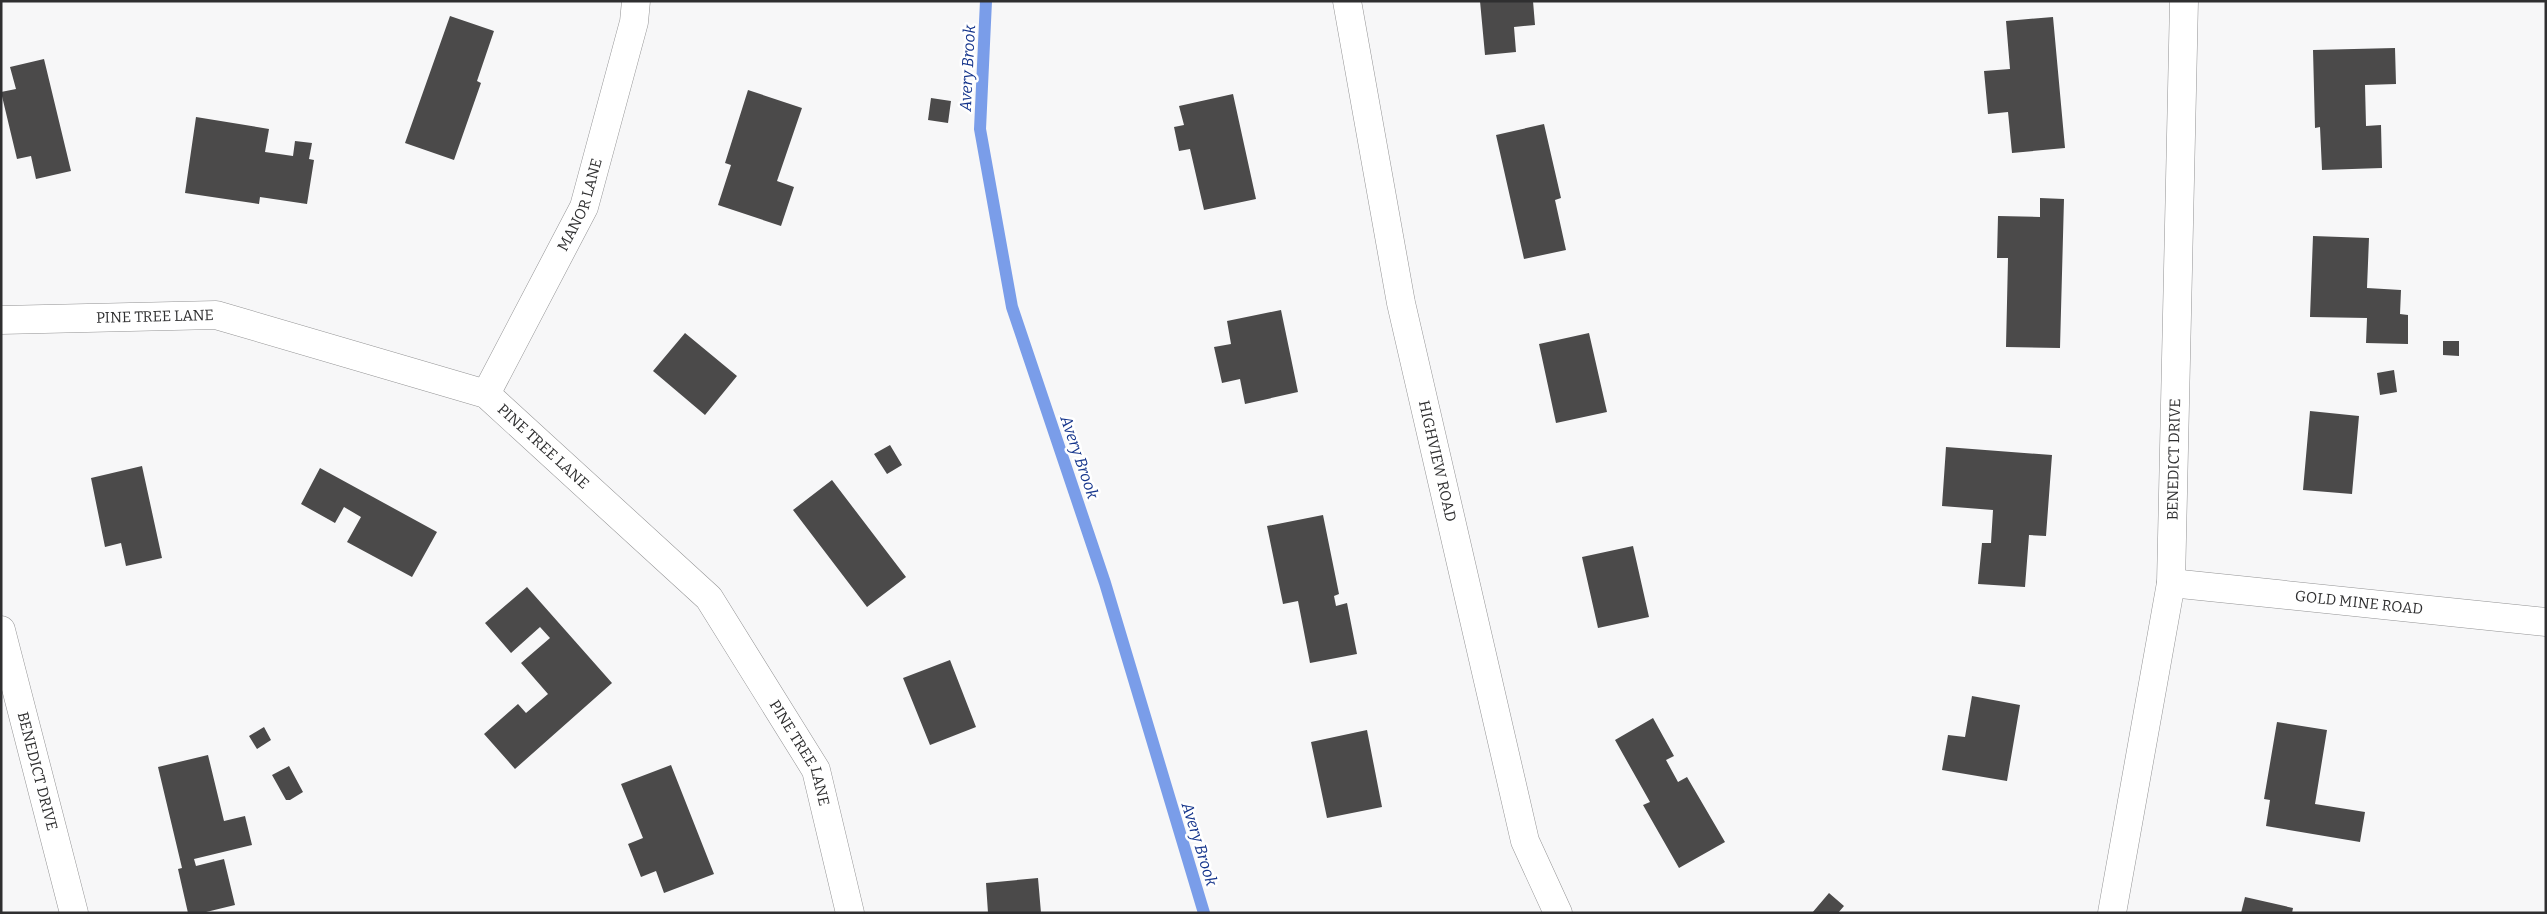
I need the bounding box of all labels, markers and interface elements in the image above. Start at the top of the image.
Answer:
water label: Avery Brook [956,24,979,113]
street label: MANOR LANE [554,156,606,254]
street label: PINE TREE LANE [96,306,214,327]
street label: BENEDICT DRIVE [2163,398,2184,520]
street label: HIGHVIEW ROAD [1415,399,1460,523]
street label: PINE TREE LANE [494,400,593,493]
water label: Avery Brook [1056,412,1103,501]
street label: GOLD MINE ROAD [2294,587,2424,618]
street label: PINE TREE LANE [766,696,833,808]
street label: BENEDICT DRIVE [14,710,61,833]
water label: Avery Brook [1177,799,1221,889]

